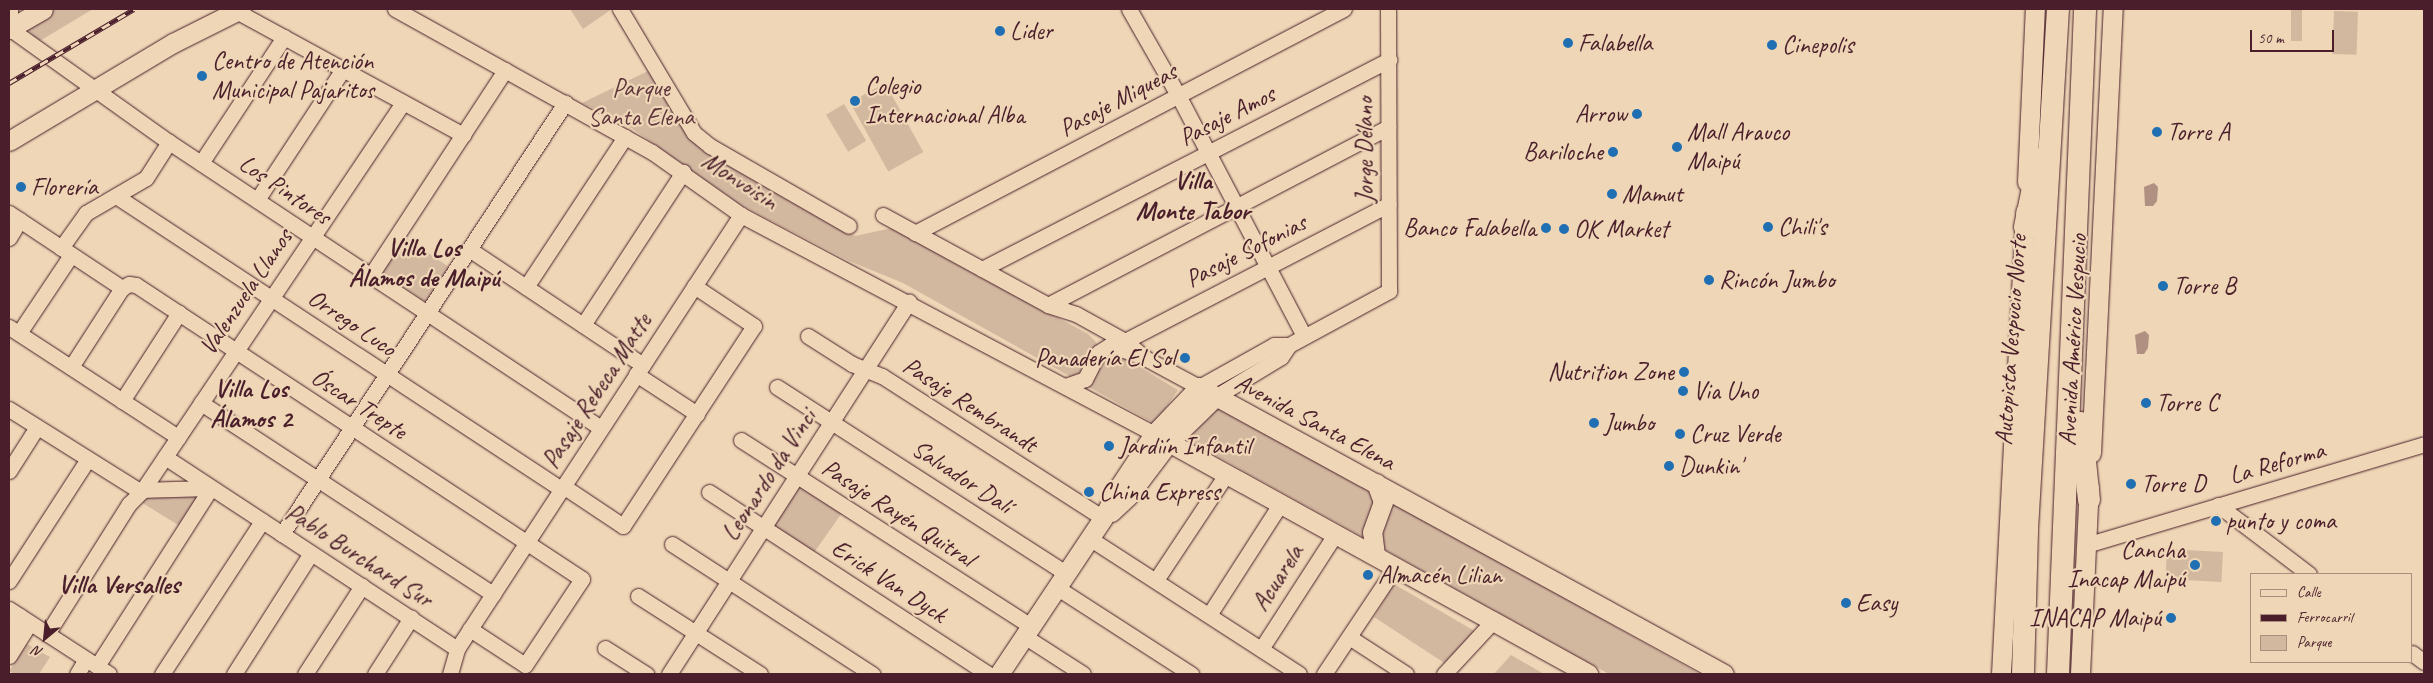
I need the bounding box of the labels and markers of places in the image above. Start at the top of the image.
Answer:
place label: Lider [1010,16,1053,46]
marker: Lider [994,25,1006,37]
place label: Falabella [1578,28,1652,58]
place label: Cinepolis [1782,30,1854,60]
marker: Falabella [1562,37,1574,49]
marker: Cinepolis [1766,39,1778,51]
place label: Centro de Atención Municipal Pajaritos [212,47,375,106]
marker: Centro de Atención Municipal Pajaritos [196,70,208,82]
place label: Colegio Internacional Alba [865,72,1025,131]
marker: Colegio Internacional Alba [849,95,861,107]
place label: Arrow [1575,99,1627,129]
marker: Arrow [1631,108,1643,120]
place label: Torre A [2167,117,2230,147]
place label: Mall Arauco Maipú [1687,118,1789,177]
marker: Torre A [2151,126,2163,138]
place label: Bariloche [1523,137,1603,167]
marker: Mall Arauco Maipú [1671,141,1683,153]
marker: Bariloche [1607,146,1619,158]
place label: Florería [31,172,98,202]
place label: Mamut [1622,179,1682,209]
marker: Florería [15,181,27,193]
marker: Mamut [1606,188,1618,200]
place label: Chili's [1778,212,1826,242]
place label: Banco Falabella [1403,213,1536,243]
place label: OK Market [1574,214,1668,244]
marker: Chili's [1762,221,1774,233]
marker: Banco Falabella [1540,222,1552,234]
marker: OK Market [1558,223,1570,235]
place label: Rincón Jumbo [1719,265,1833,295]
place label: Torre B [2173,271,2236,301]
marker: Rincón Jumbo [1703,274,1715,286]
marker: Torre B [2157,280,2169,292]
place label: Panadería El Sol [1035,343,1175,373]
marker: Panadería El Sol [1179,352,1191,364]
place label: Nutrition Zone [1548,357,1674,387]
marker: Nutrition Zone [1678,366,1690,378]
place label: Via Uno [1693,376,1758,406]
marker: Via Uno [1677,385,1689,397]
place label: Torre C [2156,388,2218,418]
marker: Torre C [2140,397,2152,409]
place label: Jumbo [1604,408,1654,438]
marker: Jumbo [1588,417,1600,429]
place label: Cruz Verde [1690,419,1781,449]
marker: Cruz Verde [1674,428,1686,440]
place label: Jardiín Infantil [1119,431,1250,461]
marker: Jardiín Infantil [1103,440,1115,452]
place label: Dunkin' [1679,451,1742,481]
marker: Dunkin' [1663,460,1675,472]
place label: Torre D [2141,469,2206,499]
place label: China Express [1099,477,1220,507]
marker: Torre D [2125,478,2137,490]
marker: China Express [1083,486,1095,498]
place label: punto y coma [2226,506,2336,536]
marker: punto y coma [2210,515,2222,527]
place label: Cancha Inacap Maipú [2066,536,2185,595]
marker: Cancha Inacap Maipú [2189,559,2201,571]
place label: Almacén Lilian [1378,560,1502,590]
marker: Almacén Lilian [1362,569,1374,581]
place label: Easy [1856,588,1897,618]
marker: Easy [1840,597,1852,609]
place label: INACAP Maipú [2029,603,2161,633]
marker: INACAP Maipú [2165,612,2177,624]

